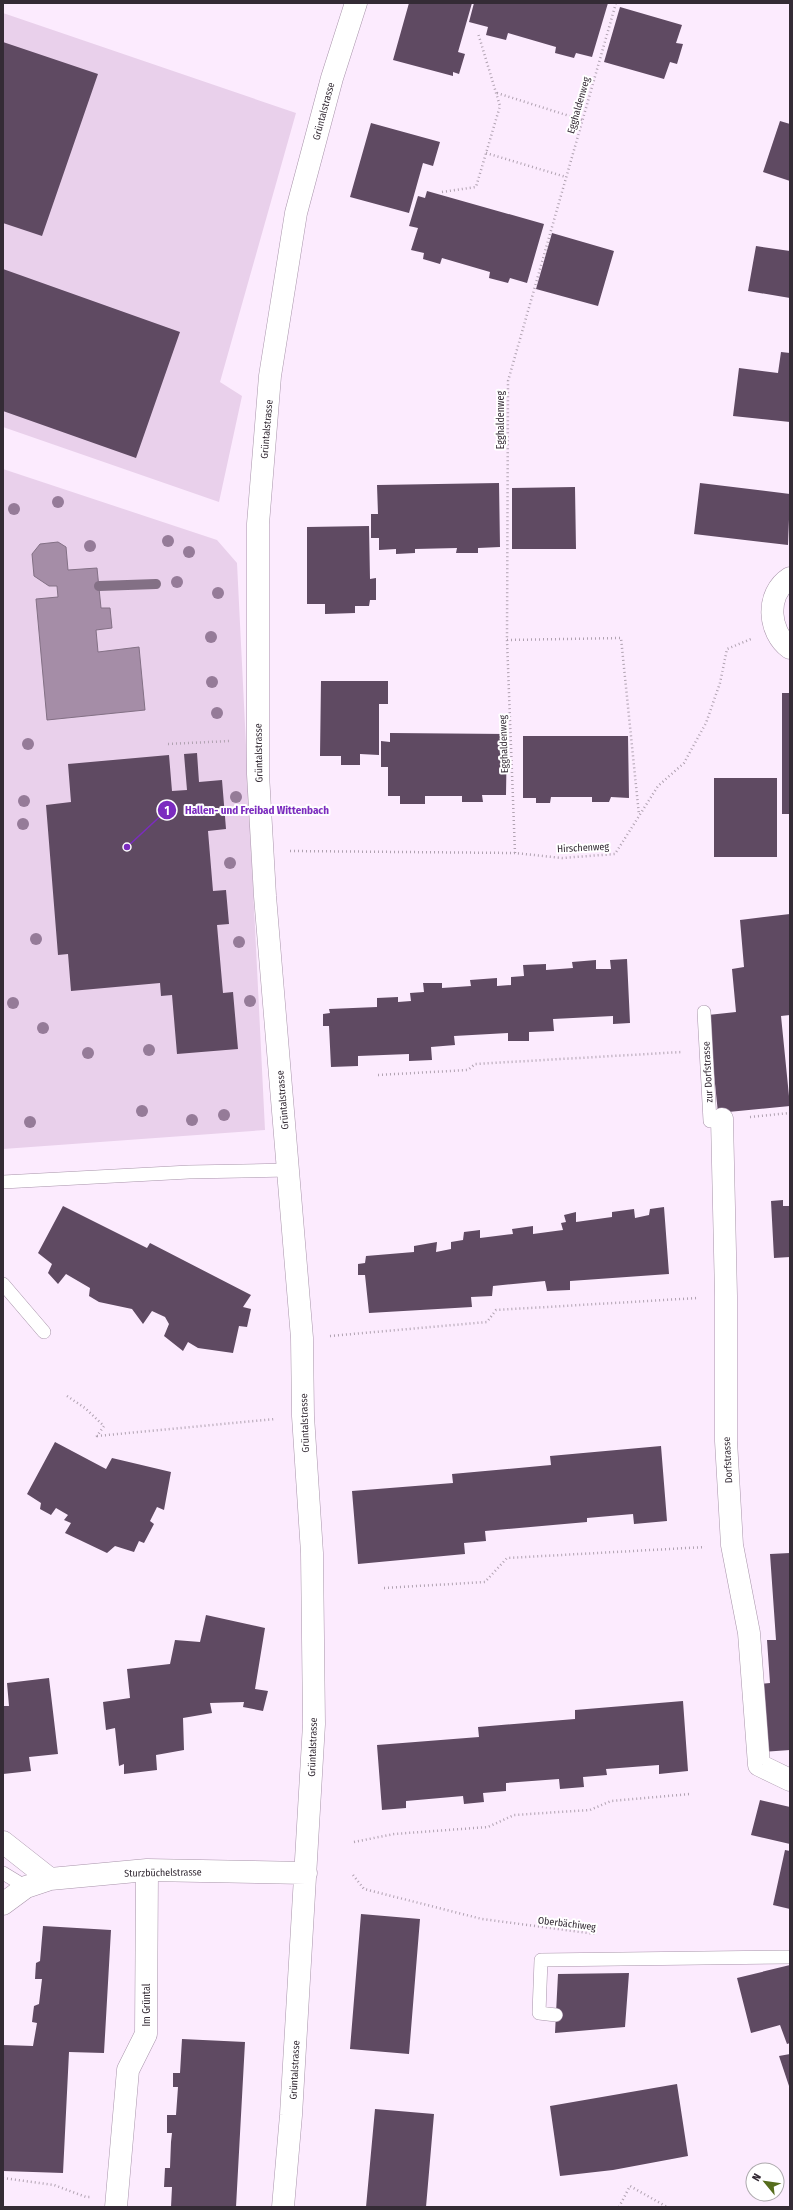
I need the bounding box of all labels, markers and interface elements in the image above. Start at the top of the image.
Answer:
street label: Egghaldenweg [565,75,593,135]
street label: Grüntalstrasse [310,81,337,141]
street label: Egghaldenweg [495,391,507,449]
street label: Grüntalstrasse [258,399,276,459]
street label: Egghaldenweg [497,714,511,773]
street label: Grüntalstrasse [252,723,266,783]
callout: Hallen- und Freibad Wittenbach [157,799,337,822]
text: 1 [164,804,170,818]
text: Hallen- und Freibad Wittenbach [185,804,329,817]
street label: Hirschenweg [557,841,610,855]
street label: zur Dorfstrasse [700,1041,716,1103]
street label: Grüntalstrasse [274,1070,292,1130]
street label: Grüntalstrasse [298,1393,312,1453]
street label: Dorfstrasse [721,1436,735,1483]
street label: Grüntalstrasse [306,1717,320,1777]
street label: Sturzbüchelstrasse [124,1866,202,1880]
street label: Oberbächiweg [537,1914,597,1934]
street label: Im Grüntal [141,1983,153,2027]
street label: Grüntalstrasse [287,2040,303,2100]
north arrow [745,2162,785,2202]
text: N [749,2171,764,2183]

